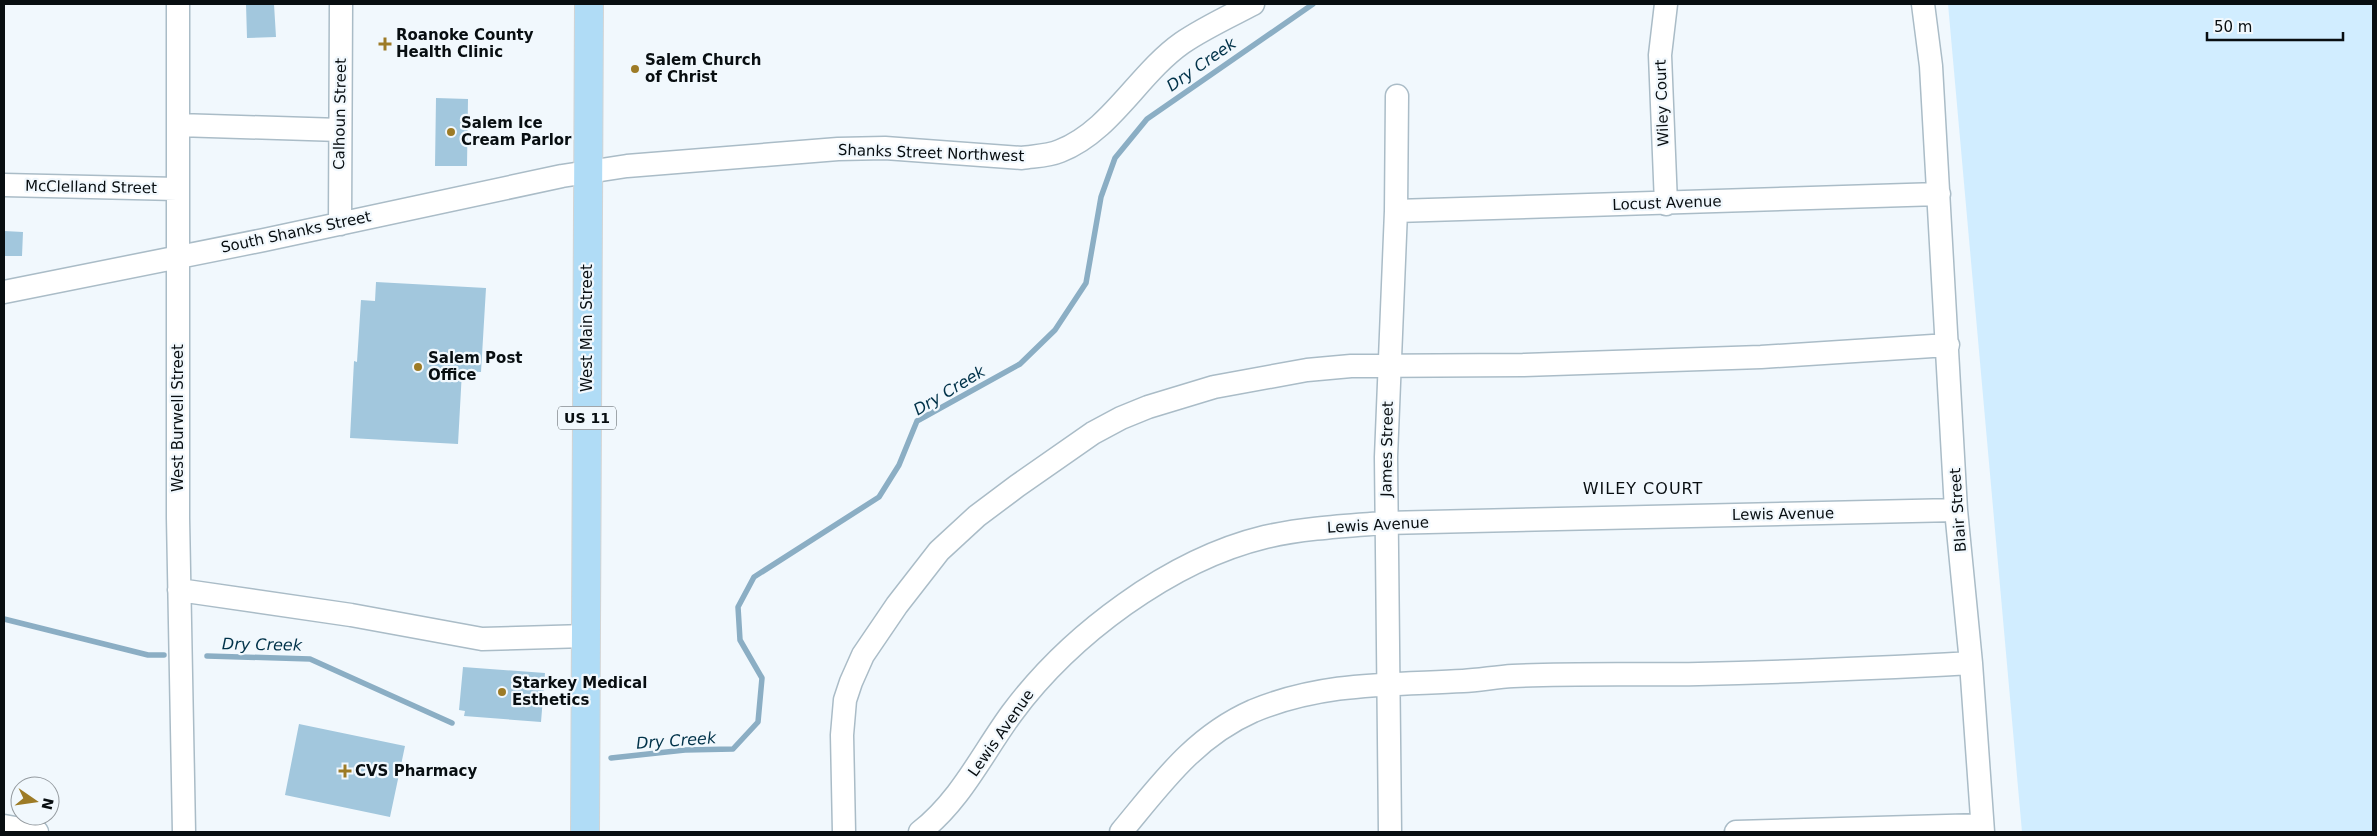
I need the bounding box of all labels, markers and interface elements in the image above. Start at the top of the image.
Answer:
scale bar [2207,10,2343,42]
text: 50 m [2214,18,2252,36]
place label: Roanoke County Health Clinic [396,26,534,61]
water label: Dry Creek [1163,33,1240,95]
marker: Roanoke County Health Clinic [378,37,392,51]
place label: Salem Church of Christ [645,51,761,86]
street label: Calhoun Street [330,58,350,170]
street label: Wiley Court [1651,59,1673,147]
marker: Salem Church of Christ [629,63,641,75]
place label: Salem Ice Cream Parlor [461,114,572,149]
marker: Salem Ice Cream Parlor [445,126,457,138]
street label: Shanks Street Northwest [837,141,1025,165]
street label: McClelland Street [25,177,157,197]
street label: Locust Avenue [1612,192,1722,214]
street label: South Shanks Street [219,207,373,257]
street label: West Main Street [578,264,596,392]
street label: West Burwell Street [169,344,187,492]
place label: Salem Post Office [428,349,523,384]
marker: Salem Post Office [412,361,424,373]
water label: Dry Creek [910,361,989,419]
street label: James Street [1377,401,1397,498]
road number: US 11 [558,406,616,429]
street label: Blair Street [1946,467,1970,553]
district label: WILEY COURT [1583,479,1703,498]
street label: Lewis Avenue [1732,504,1834,524]
street label: Lewis Avenue [1327,513,1429,537]
water label: Dry Creek [222,634,303,655]
place label: Starkey Medical Esthetics [512,674,647,709]
marker: Starkey Medical Esthetics [496,686,508,698]
street label: Lewis Avenue [964,686,1038,780]
water label: Dry Creek [635,728,717,753]
place label: CVS Pharmacy [355,762,477,780]
marker: CVS Pharmacy [339,765,351,777]
north arrow [10,776,60,826]
text: N [39,796,57,811]

